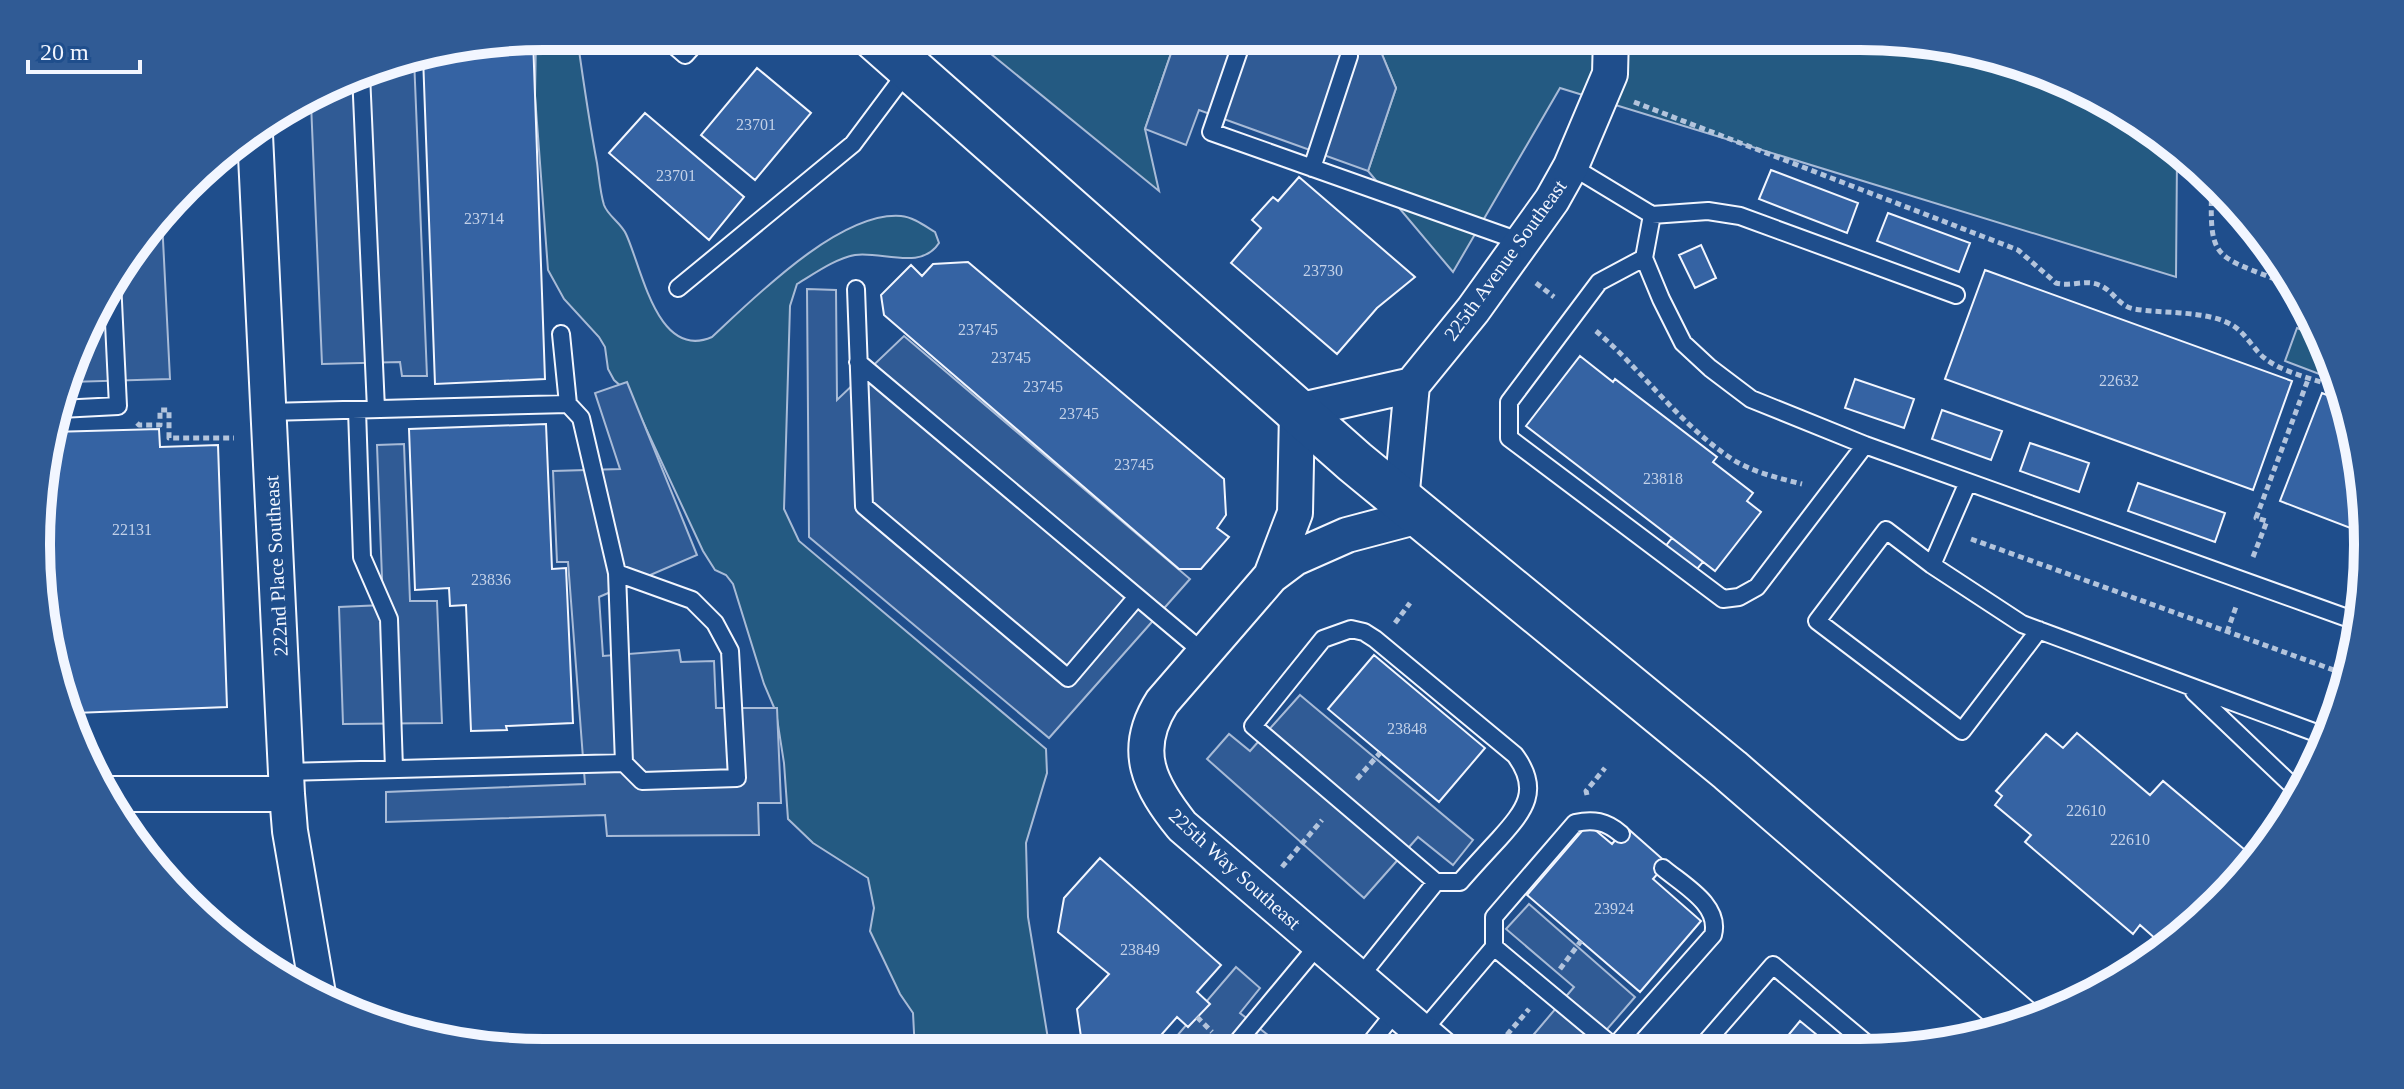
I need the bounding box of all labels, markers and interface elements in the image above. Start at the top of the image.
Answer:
scale bar [28,24,140,74]
text: 20 m [40,39,89,65]
house number: 23701 [736,116,776,133]
house number: 23701 [656,167,696,184]
street label: 225th Avenue Southeast [1439,175,1571,345]
house number: 23714 [464,210,504,227]
house number: 23730 [1303,262,1343,279]
house number: 23745 [958,321,998,338]
house number: 23745 [991,349,1031,366]
house number: 22632 [2099,372,2139,389]
house number: 23745 [1023,378,1063,395]
house number: 23745 [1059,405,1099,422]
house number: 23745 [1114,456,1154,473]
house number: 23818 [1643,470,1683,487]
street label: 222nd Place Southeast [260,475,292,657]
house number: 22131 [112,521,152,538]
house number: 23836 [471,571,511,588]
house number: 23848 [1387,720,1427,737]
house number: 22610 [2066,802,2106,819]
street label: 225th Way Southeast [1164,804,1306,935]
house number: 22610 [2110,831,2150,848]
house number: 23924 [1594,900,1634,917]
house number: 23849 [1120,941,1160,958]

